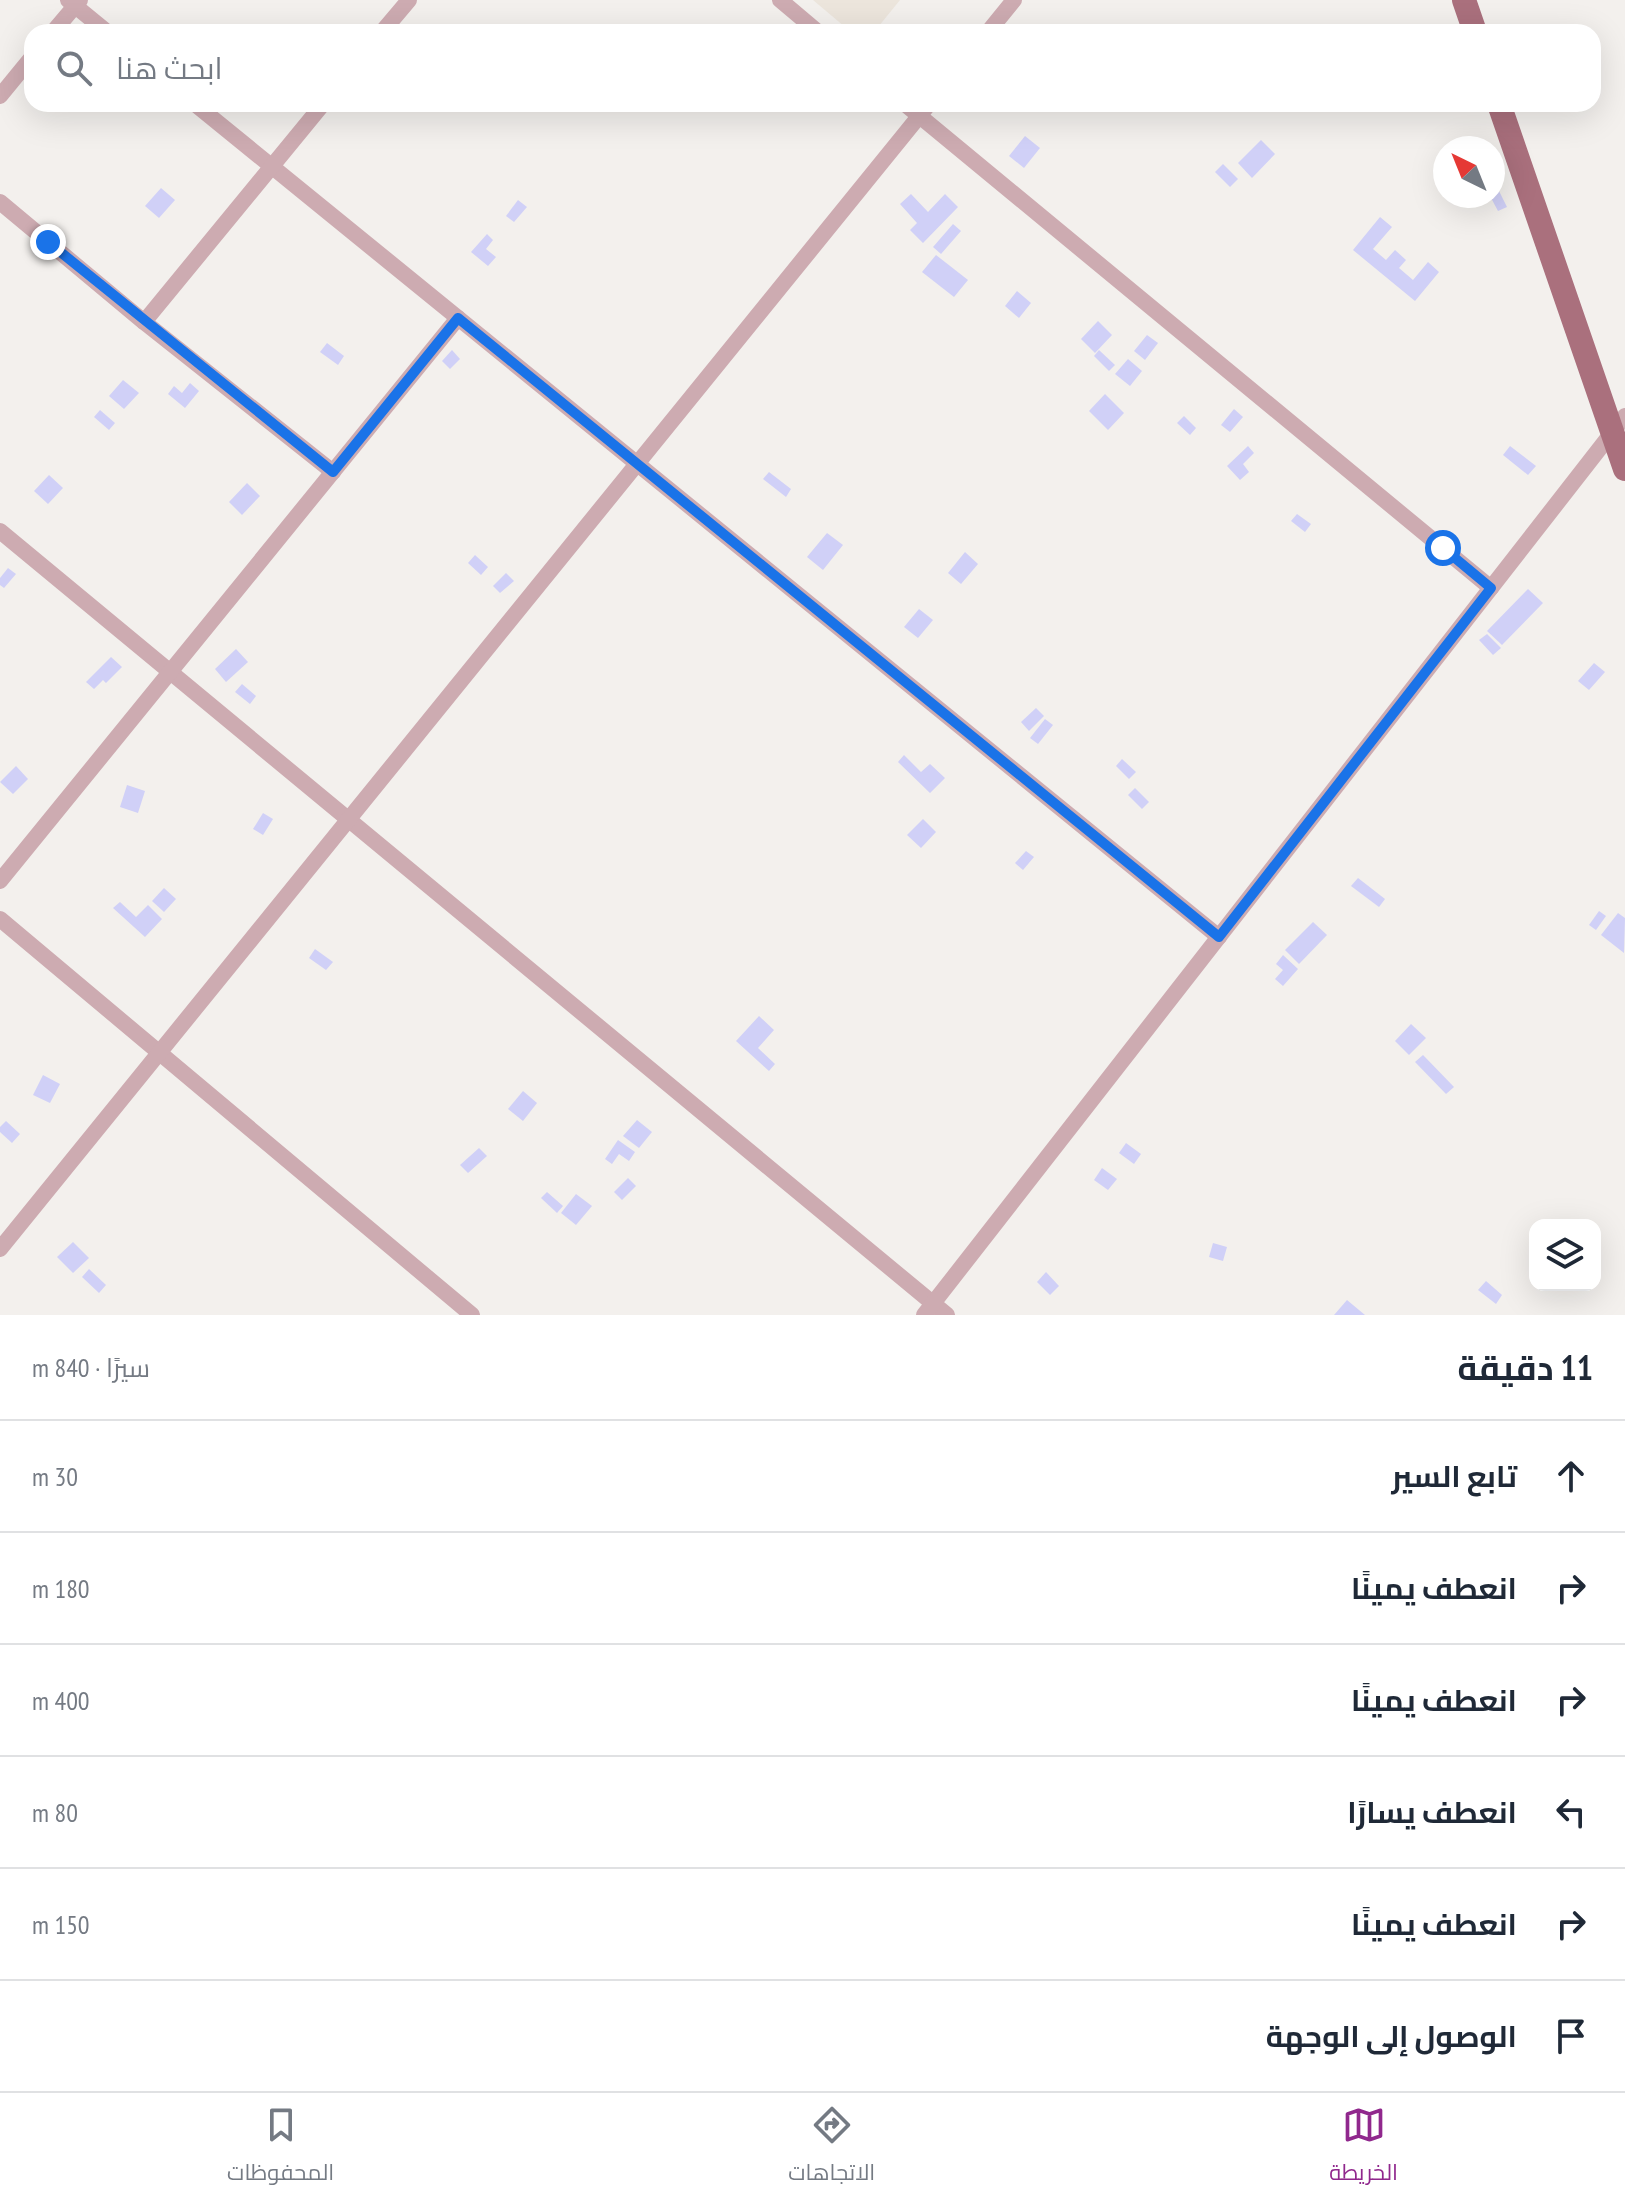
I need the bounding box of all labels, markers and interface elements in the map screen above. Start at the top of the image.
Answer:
search box [24,24,1601,112]
icon: search [52,46,96,90]
text: ابحث هنا [116,48,223,87]
north arrow [1433,136,1505,208]
route end [30,224,66,260]
route start [1425,530,1461,566]
map controls [1529,1219,1601,1291]
button: layers [1529,1219,1601,1291]
text: 11 دقيقة [1457,1345,1593,1389]
text: سيرًا · 840 m [32,1351,150,1384]
icon: ahead [1549,1454,1593,1498]
text: تابع السير [1392,1456,1517,1495]
text: 30 m [32,1460,78,1493]
icon: right [1549,1566,1593,1610]
text: انعطف يمينًا [1351,1568,1517,1607]
text: 180 m [32,1572,90,1605]
icon: right [1549,1678,1593,1722]
text: انعطف يمينًا [1351,1680,1517,1719]
text: 400 m [32,1684,90,1717]
icon: left [1549,1790,1593,1834]
text: انعطف يسارًا [1347,1792,1517,1831]
text: 80 m [32,1796,78,1829]
icon: right [1549,1902,1593,1946]
text: انعطف يمينًا [1351,1904,1517,1943]
text: 150 m [32,1908,90,1941]
icon: arrive [1549,2014,1593,2058]
text: الوصول إلى الوجهة [1266,2016,1517,2055]
tab: المحفوظات [227,2103,334,2193]
tab: الاتجاهات [788,2103,875,2193]
tab: الخريطة [1329,2103,1398,2193]

